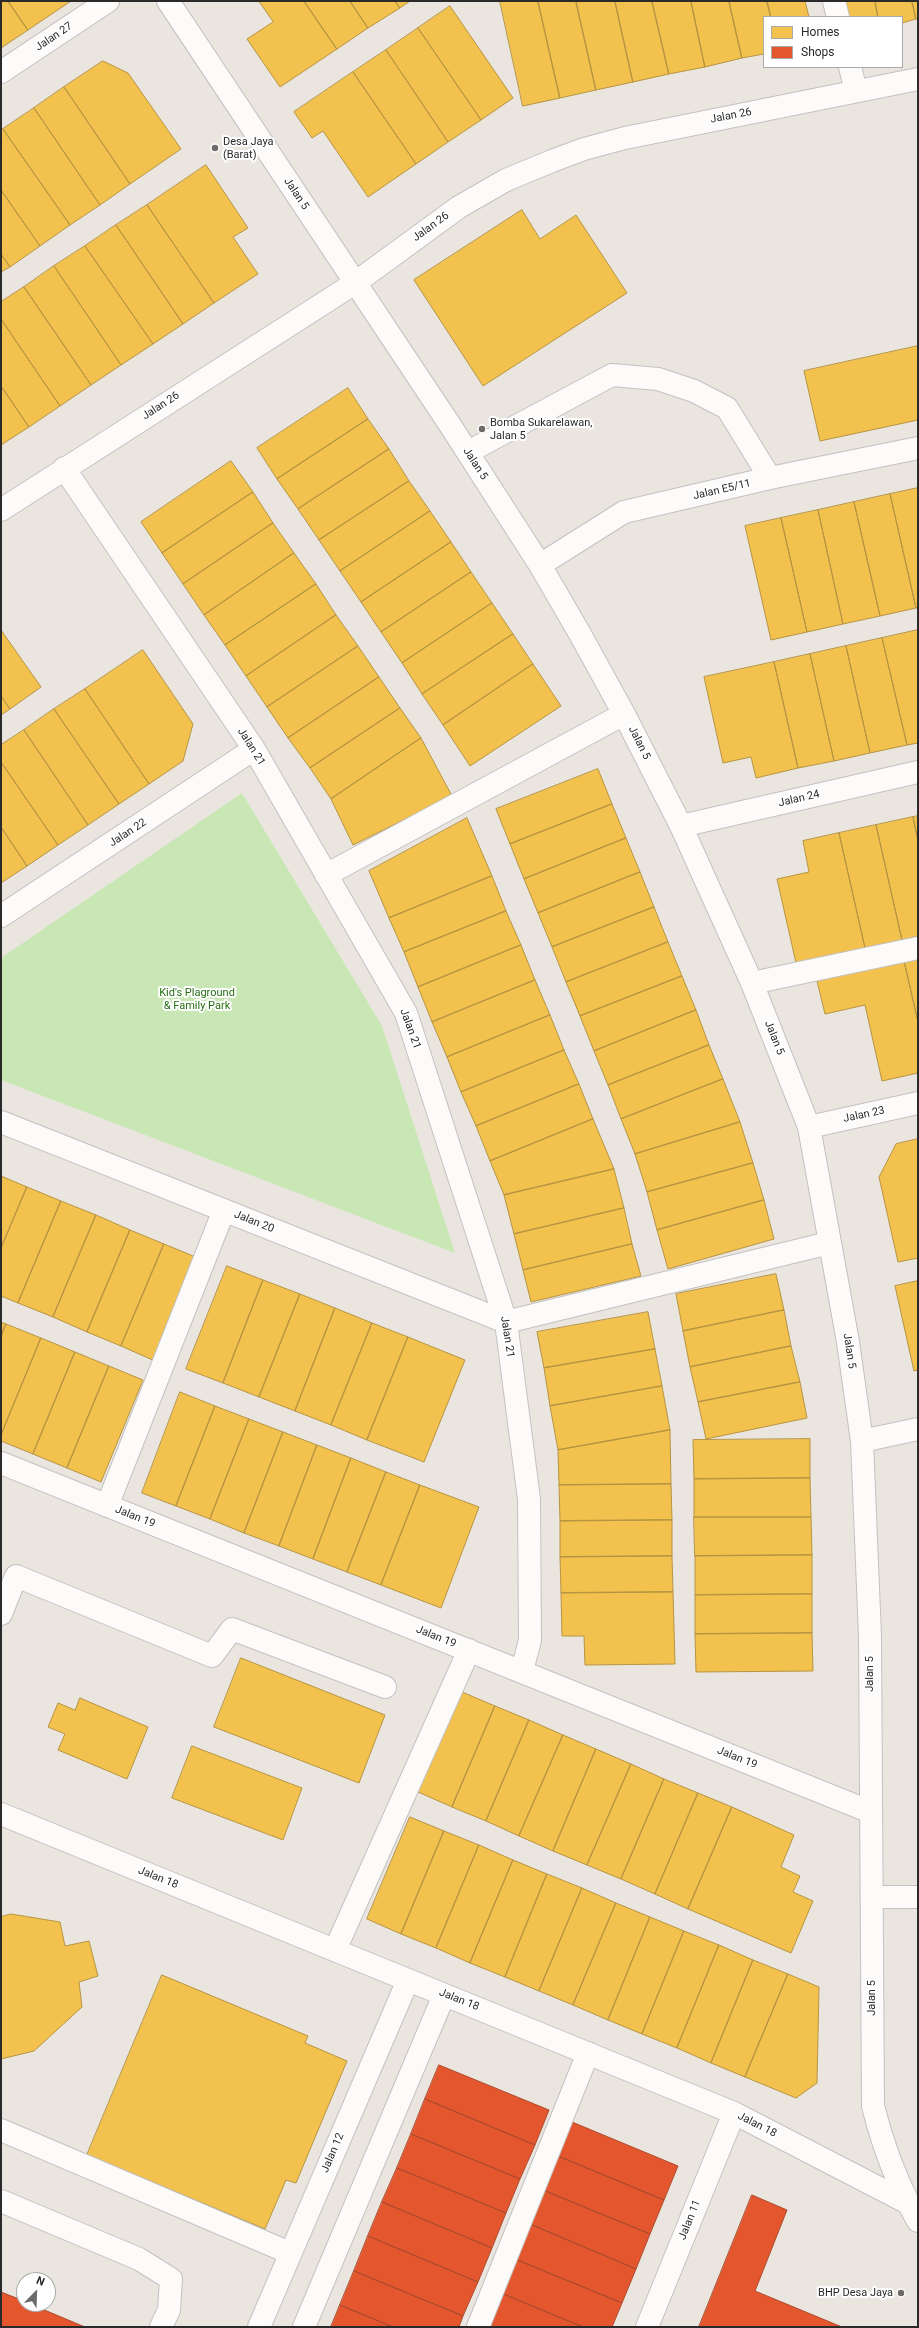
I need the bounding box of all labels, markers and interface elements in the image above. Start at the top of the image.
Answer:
legend [763,16,903,68]
street label: Jalan 27 [33,20,75,54]
text: Homes [801,25,839,39]
text: Shops [801,45,835,59]
street label: Jalan 26 [709,106,753,126]
place label: Desa Jaya (Barat) [223,135,274,161]
marker: Desa Jaya (Barat) [210,143,220,153]
street label: Jalan 5 [281,176,311,212]
street label: Jalan 26 [410,209,452,245]
street label: Jalan 26 [140,389,182,423]
place label: Bomba Sukarelawan, Jalan 5 [490,416,592,442]
marker: Bomba Sukarelawan, Jalan 5 [477,424,487,434]
street label: Jalan 5 [460,445,490,483]
street label: Jalan E5/11 [692,477,752,503]
street label: Jalan 5 [625,724,653,762]
street label: Jalan 21 [234,726,268,768]
street label: Jalan 24 [777,788,821,810]
street label: Jalan 22 [107,816,149,850]
park label: Kid's Plaground & Family Park [159,986,235,1012]
street label: Jalan 21 [397,1007,423,1051]
street label: Jalan 5 [761,1019,787,1057]
street label: Jalan 23 [842,1104,886,1126]
street label: Jalan 20 [232,1208,276,1236]
street label: Jalan 21 [497,1315,517,1359]
street label: Jalan 5 [840,1332,858,1370]
street label: Jalan 19 [113,1503,157,1531]
street label: Jalan 19 [414,1623,458,1651]
street label: Jalan 5 [863,1656,877,1692]
street label: Jalan 19 [715,1744,759,1772]
street label: Jalan 18 [136,1864,180,1892]
street label: Jalan 5 [865,1980,879,2016]
street label: Jalan 18 [437,1986,481,2014]
street label: Jalan 18 [735,2110,779,2140]
street label: Jalan 12 [319,2131,347,2175]
street label: Jalan 11 [676,2198,704,2242]
north arrow [16,2272,56,2312]
text: N [34,2274,47,2289]
place label: BHP Desa Jaya [818,2286,893,2300]
marker: BHP Desa Jaya [896,2288,906,2298]

